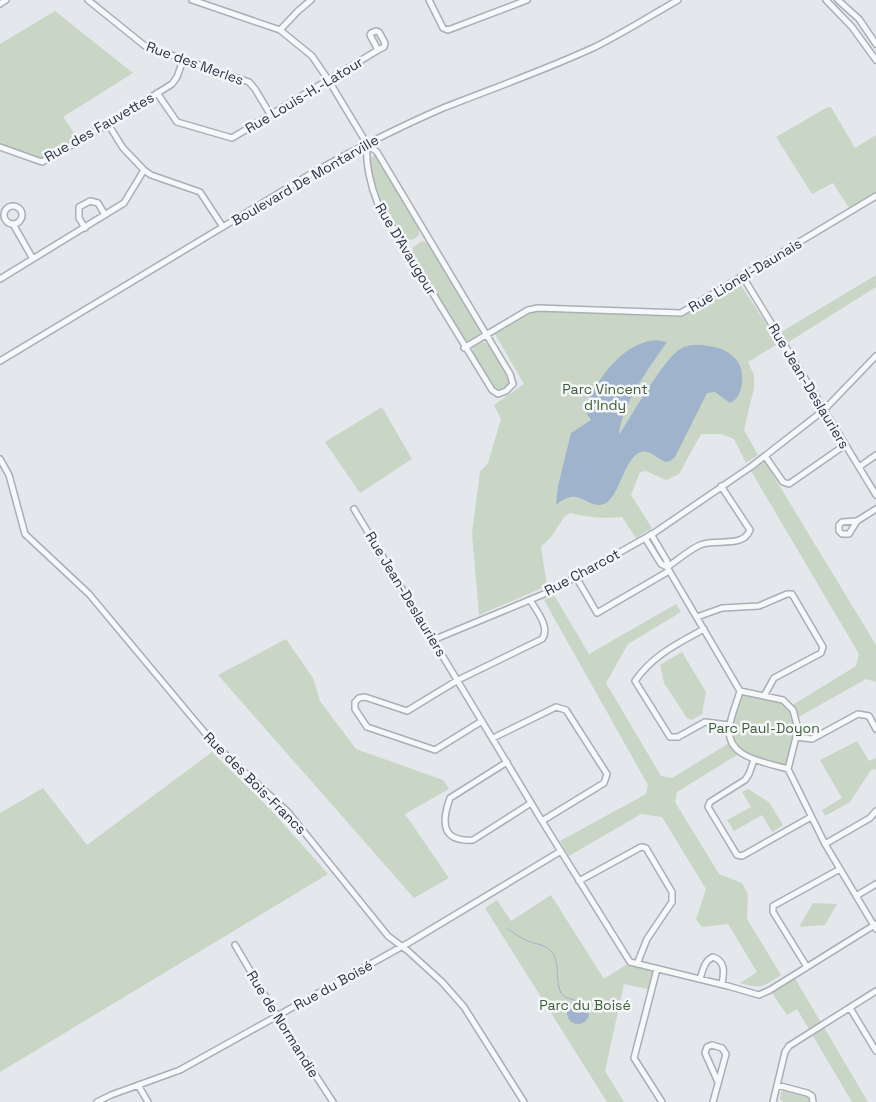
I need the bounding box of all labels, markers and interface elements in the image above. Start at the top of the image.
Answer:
street label: Rue des Merles [144,37,246,89]
street label: Rue Louis-H.-Latour [242,53,366,137]
street label: Rue des Fauvettes [41,88,157,166]
street label: Boulevard De Montarville [228,130,382,230]
street label: Rue D'Avaugour [371,200,441,298]
street label: Rue Lionel-Daunais [685,234,805,316]
street label: Rue Jean-Deslauriers [764,320,854,452]
park label: Parc Vincent d'Indy [562,380,648,414]
street label: Rue Jean-Deslauriers [361,528,451,660]
street label: Rue Charcot [541,545,623,599]
park label: Parc Paul-Doyon [708,719,820,737]
street label: Rue des Bois-Francs [200,728,310,838]
street label: Rue du Boisé [290,956,376,1014]
street label: Rue de Normandie [243,967,323,1081]
park label: Parc du Boisé [539,996,631,1014]

